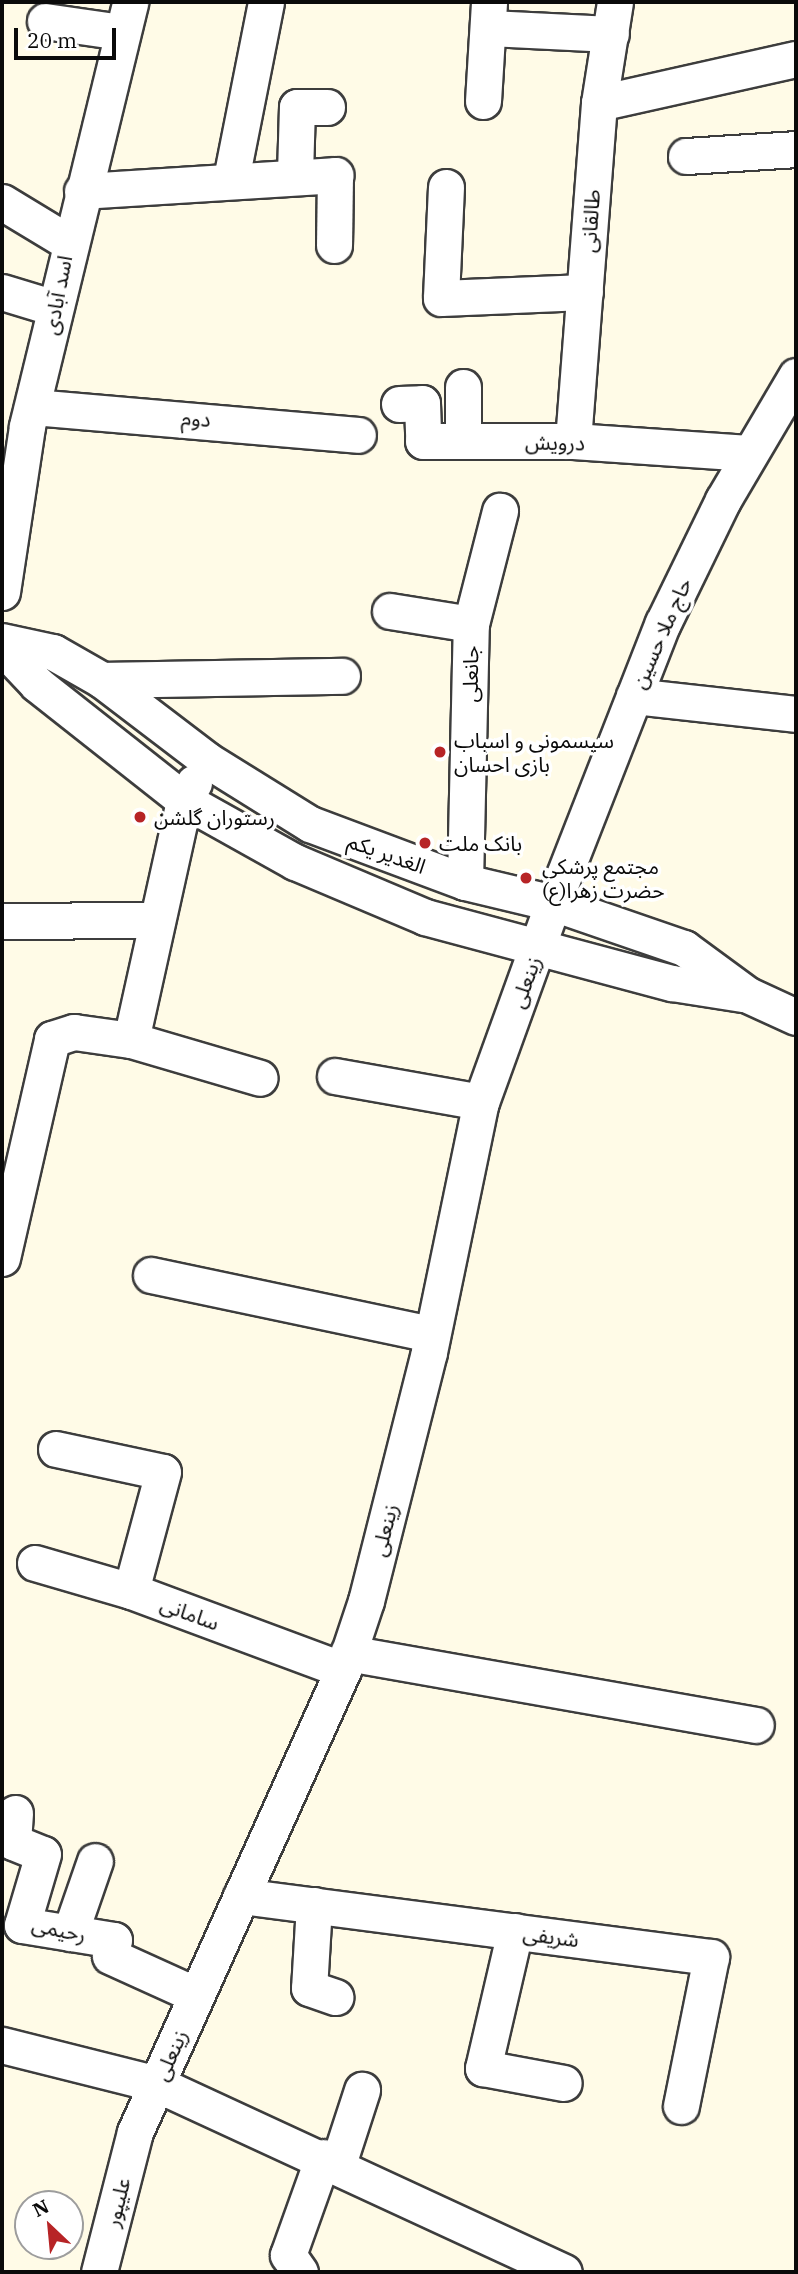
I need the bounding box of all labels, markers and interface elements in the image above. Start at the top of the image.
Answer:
scale bar [18,14,119,58]
text: 20 m [27,26,77,54]
street label: طالقانی [575,188,605,254]
street label: اسد آبادی [37,253,77,337]
street label: دوم [180,404,212,432]
street label: درویش [525,429,585,455]
street label: حاج ملا حسین [625,574,697,692]
street label: جانعلی [457,645,483,703]
place label: سیسمونی و اسباب بازی احسان [454,727,614,777]
marker: سیسمونی و اسباب بازی احسان [432,744,448,760]
place label: رستوران گلشن [154,804,275,830]
marker: رستوران گلشن [132,809,148,825]
street label: الغدیر یکم [345,827,429,879]
place label: بانک ملت [439,830,522,856]
marker: بانک ملت [417,835,433,851]
place label: مجتمع پرشکی حضرت زهرا(ع) [542,853,665,903]
marker: مجتمع پرشکی حضرت زهرا(ع) [516,868,536,888]
street label: زینعلی [504,953,546,1011]
street label: زینعلی [365,1501,403,1559]
street label: سامانی [157,1591,223,1635]
street label: رحیمی [30,1911,88,1947]
street label: شریفی [522,1920,580,1952]
street label: زینعلی [148,2026,192,2084]
street label: علیپور [99,2175,135,2229]
north arrow [14,2190,84,2260]
text: N [29,2194,53,2222]

